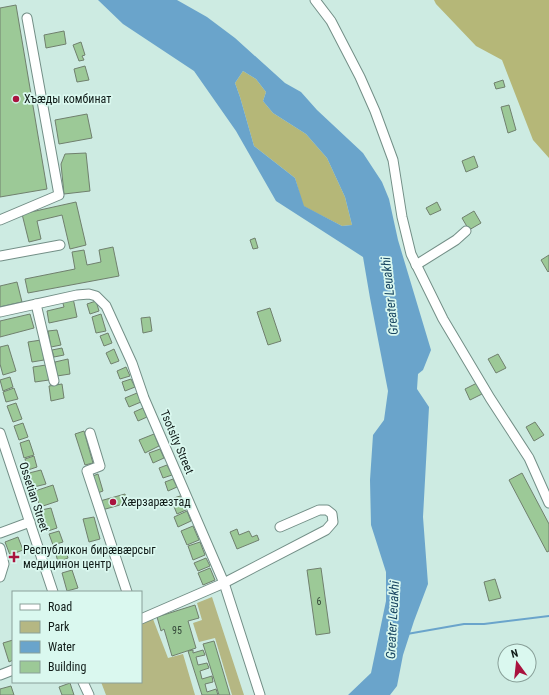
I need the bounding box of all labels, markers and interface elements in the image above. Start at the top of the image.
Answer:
place label: Хъæды комбинат [24,92,111,106]
marker: Хъæды комбинат [11,94,21,104]
water label: Greater Leuakhi [378,256,401,336]
street label: Tsotsity Street [157,408,197,477]
street label: Ossetian Street [16,460,52,534]
place label: Хæрзарæзтад [121,495,191,509]
marker: Хæрзарæзтад [108,497,118,507]
place label: Республикон бирæвæрсыг медицинон центр [23,543,156,571]
marker: Республикон бирæвæрсыг медицинон центр [8,551,20,563]
water label: Greater Leuakhi [383,580,402,660]
legend [12,591,142,683]
house number: 6 [317,596,322,607]
text: Road [48,600,72,614]
text: Park [48,620,70,634]
house number: 95 [172,625,182,636]
text: Water [48,640,76,654]
north arrow [497,643,537,683]
text: N [510,647,520,661]
text: Building [48,660,86,674]

